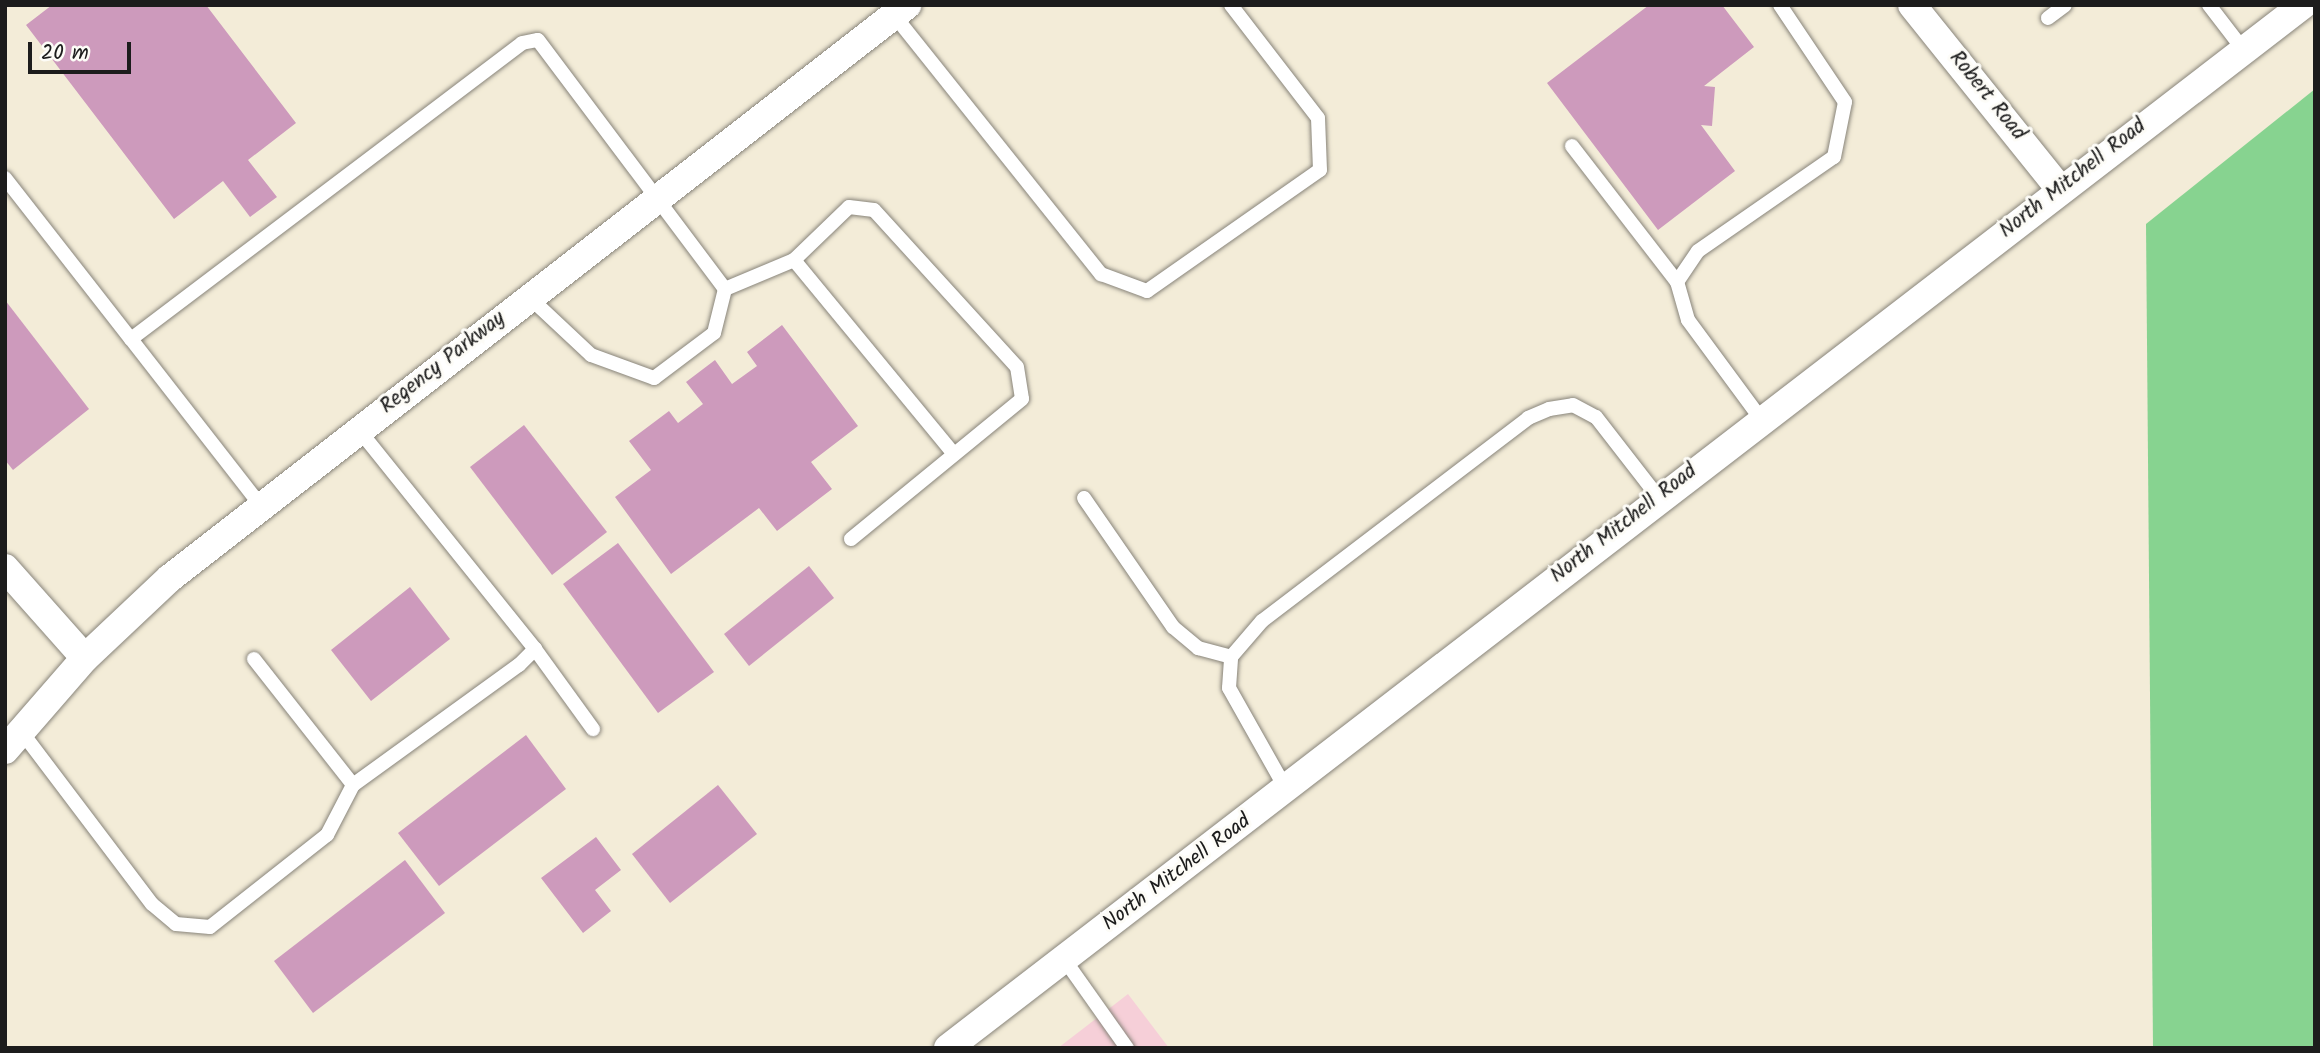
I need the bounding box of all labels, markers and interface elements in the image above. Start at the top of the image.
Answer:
scale bar [32,28,135,72]
text: 20 m [41,37,89,70]
street label: Robert Road [1943,46,2031,146]
street label: North Mitchell Road [1995,114,2151,244]
street label: Regency Parkway [375,306,511,420]
street label: North Mitchell Road [1546,459,1702,589]
street label: North Mitchell Road [1098,809,1256,937]

